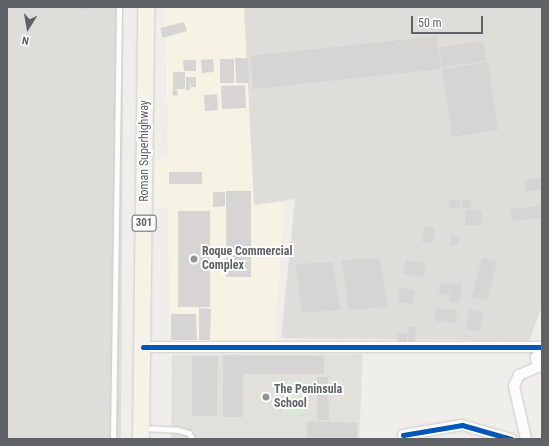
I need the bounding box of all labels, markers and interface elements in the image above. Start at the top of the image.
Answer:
north arrow [8,8,48,48]
scale bar [413,8,485,34]
text: 50 m [418,16,442,30]
text: N [21,33,30,47]
street label: Roman Superhighway [138,100,152,202]
road number: 301 [131,214,157,232]
place label: Roque Commercial Complex [202,245,292,273]
marker: Roque Commercial Complex [189,254,199,264]
place label: The Peninsula School [274,383,342,411]
marker: The Peninsula School [261,392,271,402]

